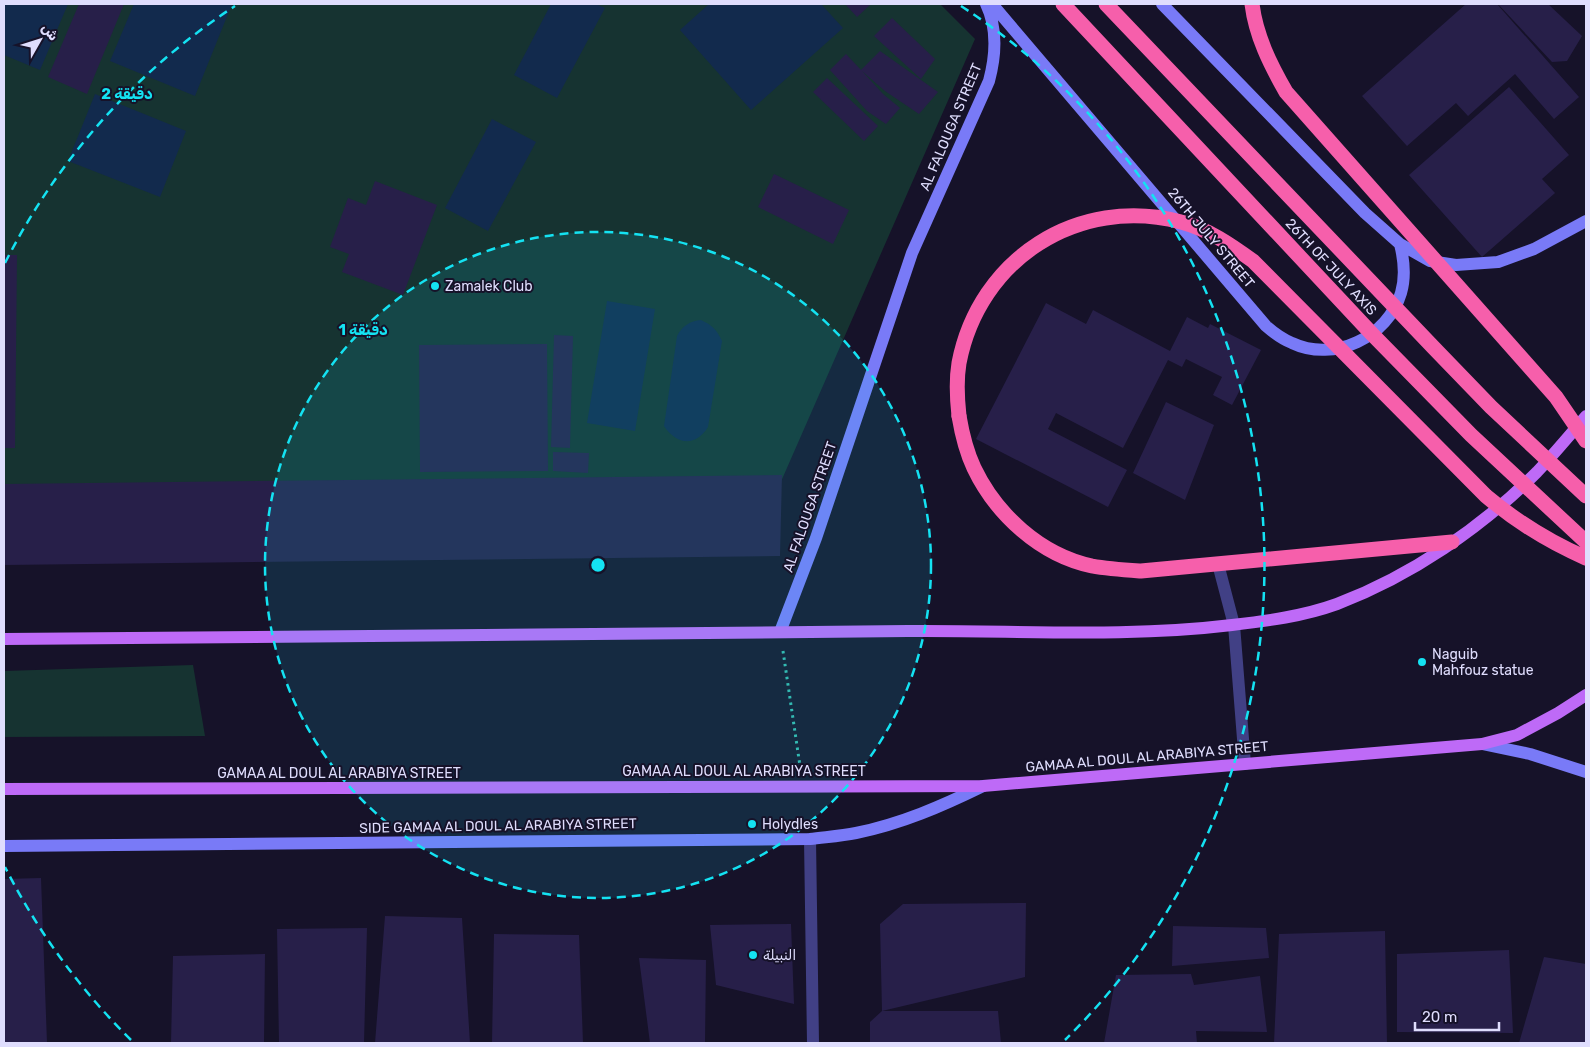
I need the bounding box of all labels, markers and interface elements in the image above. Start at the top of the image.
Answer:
north arrow [15,15,65,65]
text: ش [38,20,62,45]
street label: AL FALOUGA STREET [916,61,986,193]
text: 2 دقيقة [101,85,153,103]
street label: 26TH JULY STREET [1164,184,1258,292]
street label: 26TH OF JULY AXIS [1282,215,1380,319]
place label: Zamalek Club [445,278,533,295]
marker: Zamalek Club [429,280,441,292]
text: 1 دقيقة [338,321,388,339]
street label: AL FALOUGA STREET [780,439,840,575]
centre of rings [589,556,607,574]
place label: Naguib Mahfouz statue [1432,646,1534,679]
marker: Naguib Mahfouz statue [1416,656,1428,668]
street label: GAMAA AL DOUL AL ARABIYA STREET [1025,738,1269,776]
street label: GAMAA AL DOUL AL ARABIYA STREET [622,763,866,780]
street label: GAMAA AL DOUL AL ARABIYA STREET [217,765,461,782]
street label: SIDE GAMAA AL DOUL AL ARABIYA STREET [359,815,637,837]
place label: HolydIes [762,816,818,833]
marker: HolydIes [746,818,758,830]
place label: النبيلة [763,947,796,964]
marker: النبيلة [747,949,759,961]
scale bar [1415,1000,1499,1032]
text: 20 m [1422,1008,1457,1026]

